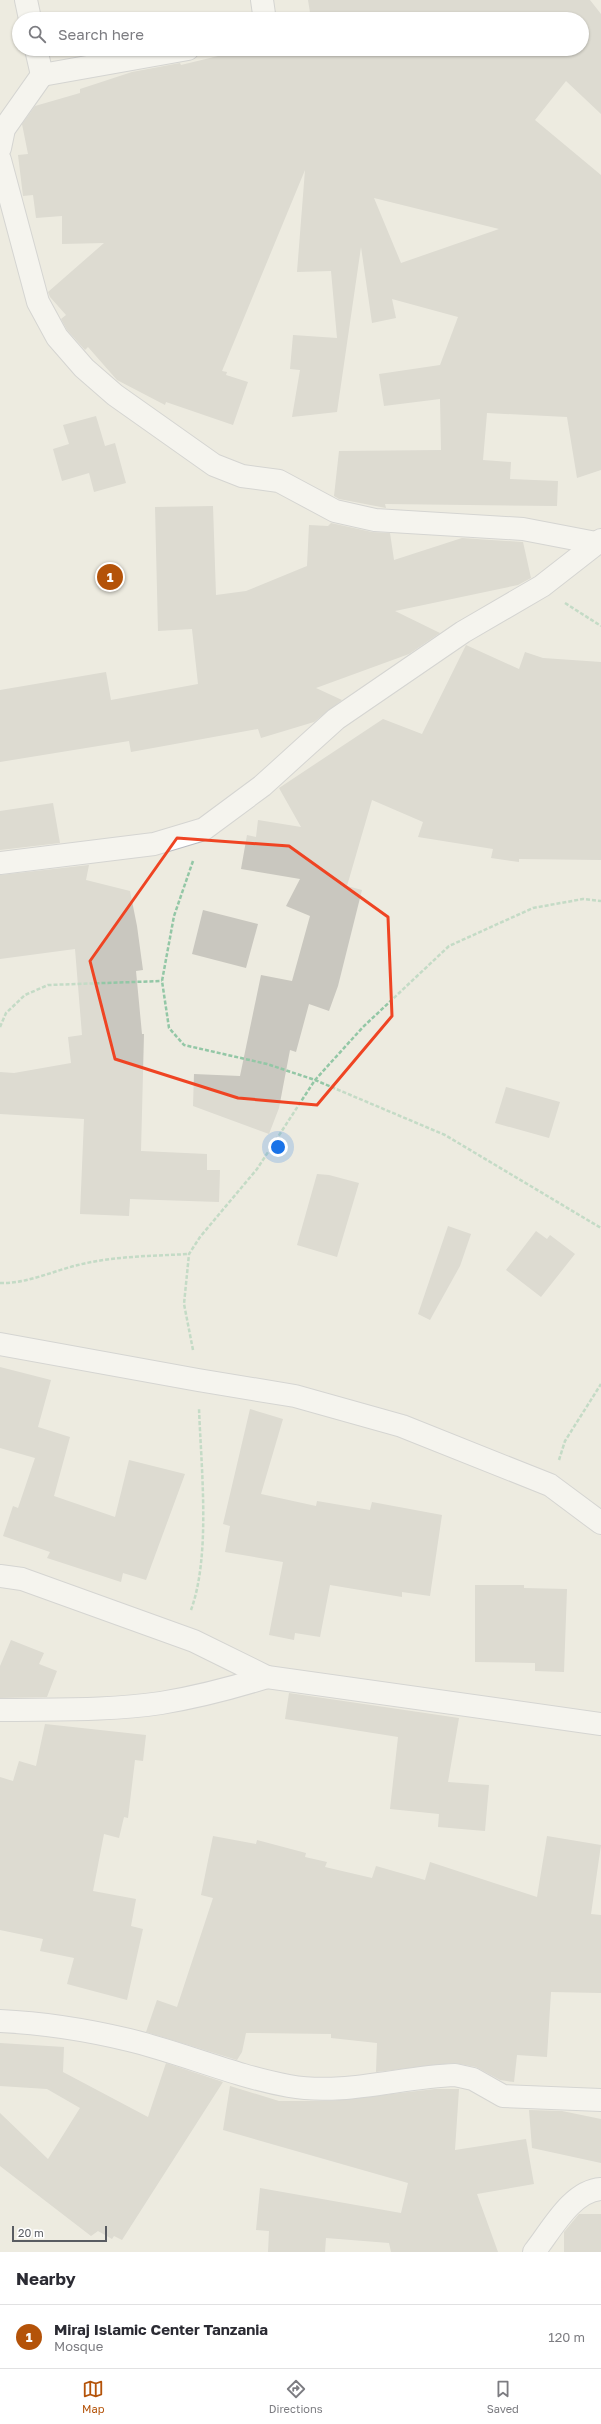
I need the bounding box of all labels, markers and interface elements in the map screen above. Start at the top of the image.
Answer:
search box [12,12,589,56]
icon: search [26,23,48,45]
text: Search here [58,25,144,43]
pin: 1 [97,562,123,592]
your location [268,1137,288,1157]
scale bar [12,2224,107,2243]
text: 20 m [18,2226,44,2239]
text: Nearby [16,2268,76,2289]
text: Miraj Islamic Center Tanzania [54,2320,268,2338]
text: 1 [26,2329,32,2345]
text: 120 m [548,2329,585,2345]
text: Mosque [54,2338,103,2354]
tab: Map [82,2378,105,2415]
tab: Directions [269,2378,323,2415]
tab: Saved [487,2378,519,2415]

